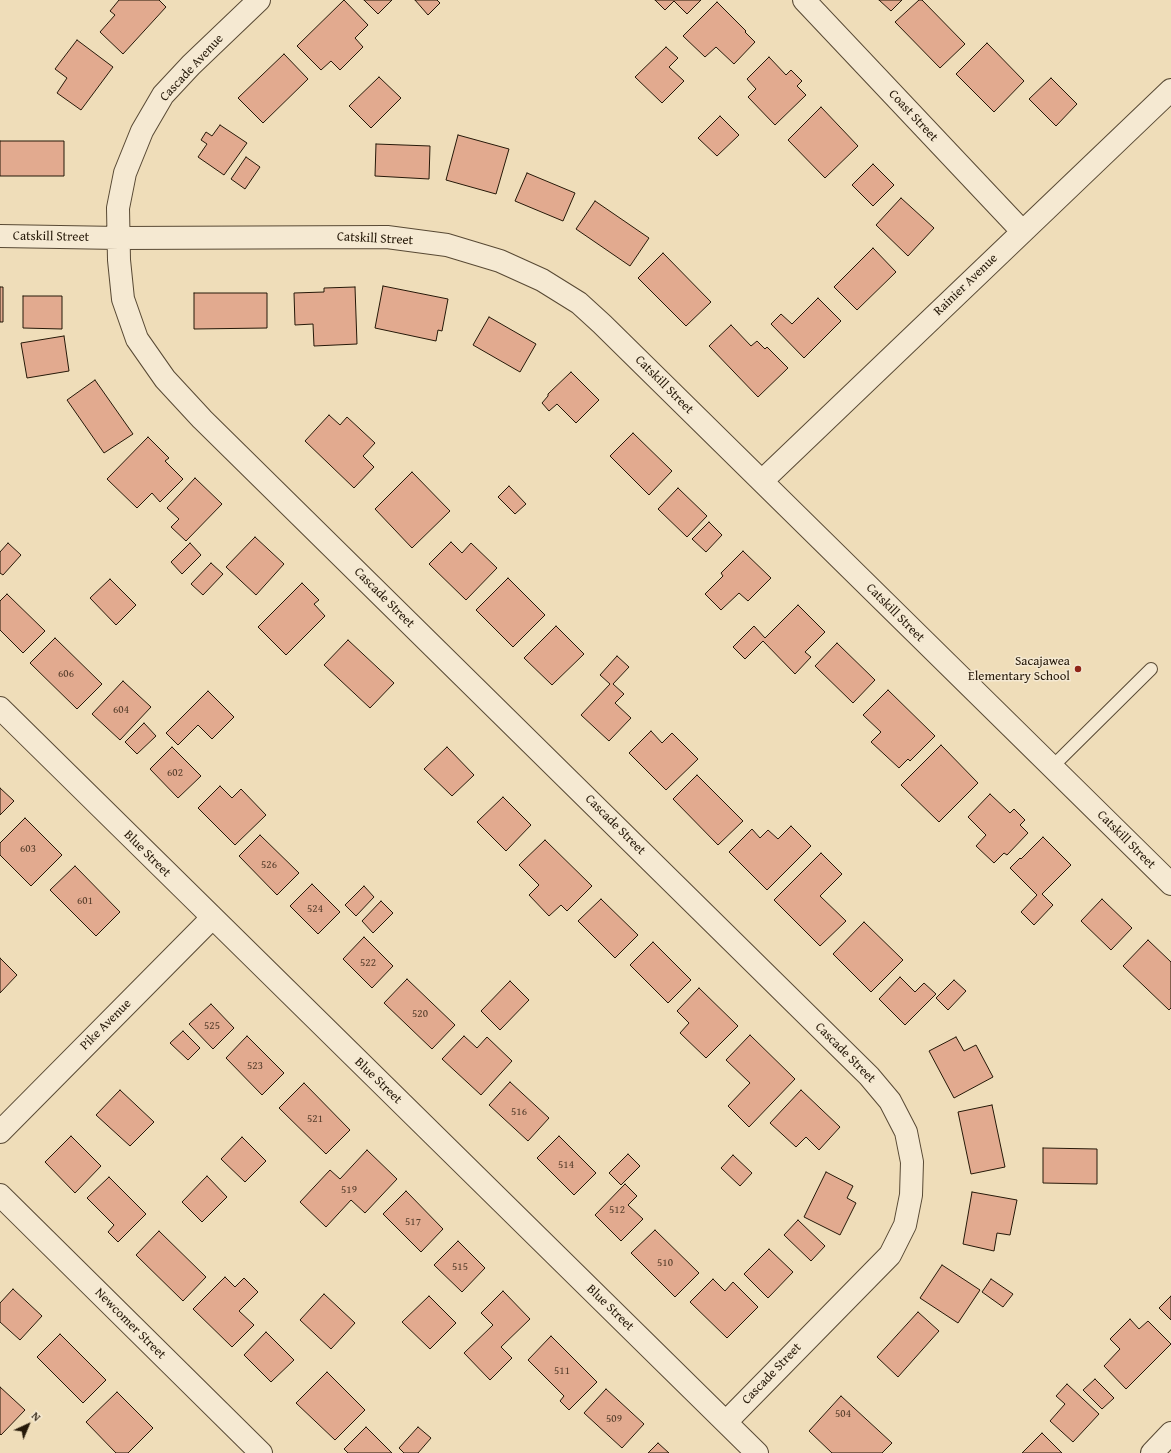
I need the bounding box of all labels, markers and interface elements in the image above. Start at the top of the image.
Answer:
street label: Cascade Avenue [157,31,227,105]
street label: Coast Street [885,87,941,145]
street label: Catskill Street [13,229,89,245]
street label: Catskill Street [337,229,413,249]
street label: Rainier Avenue [931,251,1001,319]
street label: Catskill Street [632,353,696,417]
street label: Cascade Street [351,565,417,631]
street label: Catskill Street [863,581,927,645]
place label: Sacajawea Elementary School [968,654,1070,685]
marker: Sacajawea Elementary School [1073,664,1083,674]
house number: 606 [58,667,74,681]
house number: 604 [113,703,129,717]
house number: 602 [167,766,183,780]
street label: Cascade Street [582,792,648,858]
street label: Catskill Street [1094,808,1158,872]
street label: Blue Street [120,827,174,881]
house number: 603 [20,842,36,856]
house number: 526 [261,858,277,872]
house number: 601 [77,894,93,908]
house number: 524 [307,902,323,916]
house number: 522 [360,956,376,970]
street label: Pike Avenue [77,996,135,1054]
house number: 520 [412,1007,428,1021]
house number: 525 [204,1019,220,1033]
street label: Cascade Street [812,1020,878,1086]
street label: Blue Street [351,1055,405,1107]
house number: 523 [247,1059,263,1073]
house number: 516 [511,1105,527,1119]
house number: 521 [307,1112,323,1126]
house number: 514 [558,1158,574,1172]
house number: 519 [341,1183,357,1197]
house number: 512 [609,1203,625,1217]
house number: 517 [405,1215,421,1229]
house number: 510 [657,1256,673,1270]
house number: 515 [452,1260,468,1274]
street label: Blue Street [583,1282,637,1334]
street label: Newcomer Street [91,1285,169,1363]
street label: Cascade Street [739,1340,805,1408]
house number: 511 [554,1364,570,1378]
north arrow [8,1405,48,1445]
house number: 504 [835,1407,851,1421]
text: N [28,1408,45,1425]
house number: 509 [606,1412,622,1426]

